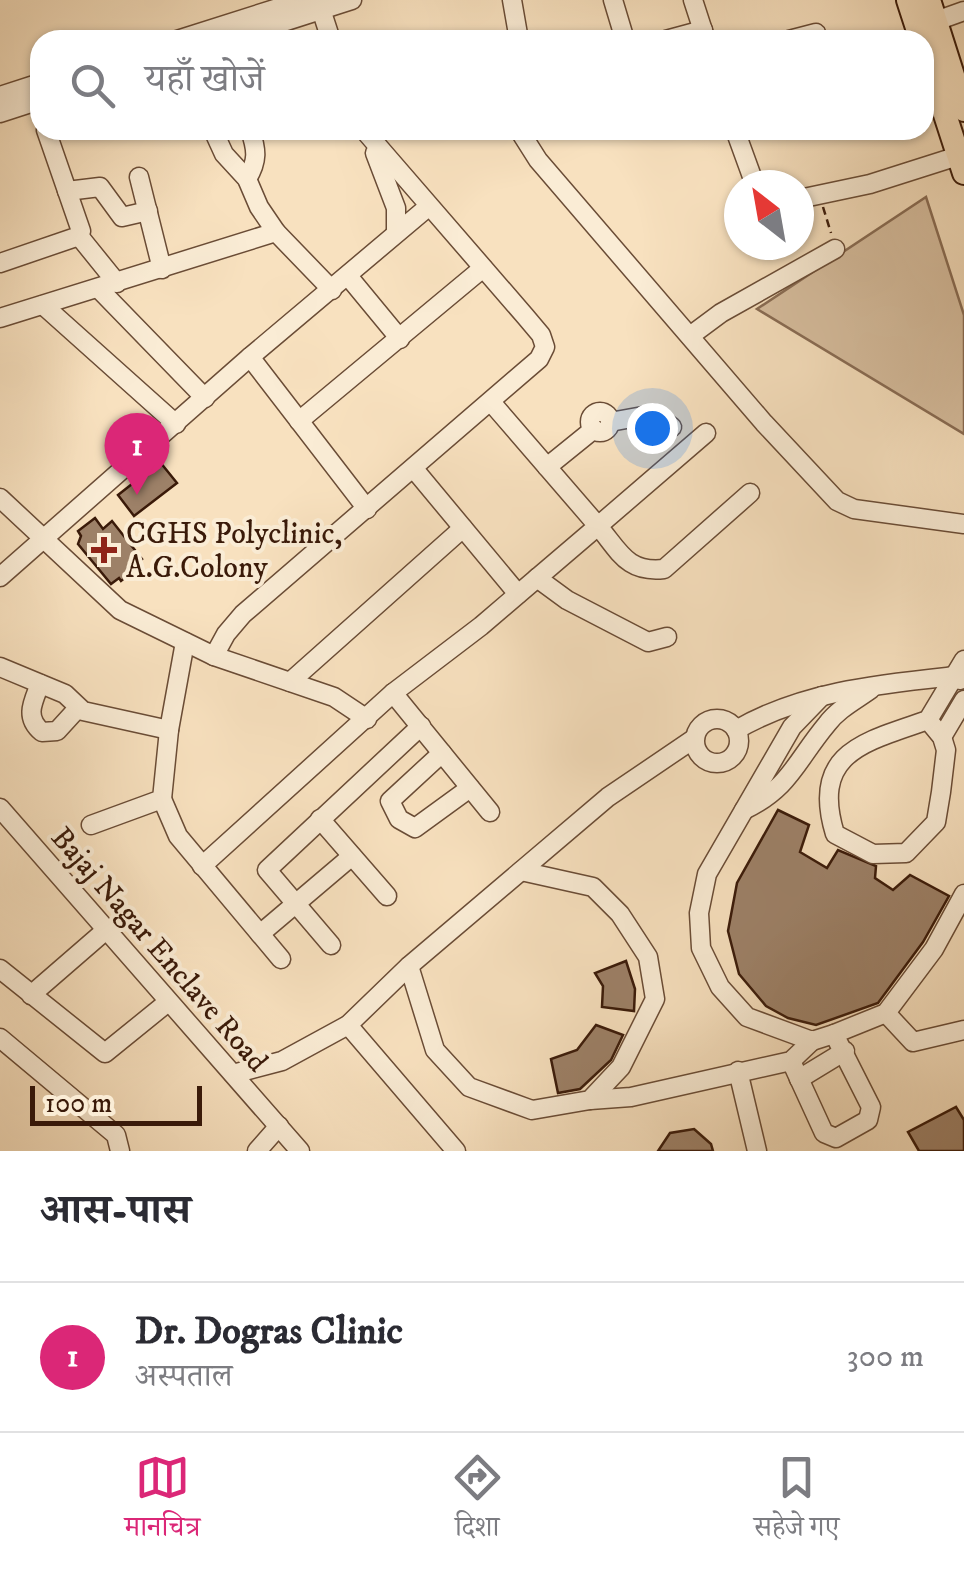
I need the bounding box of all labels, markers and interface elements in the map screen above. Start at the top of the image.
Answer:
search box [30,30,934,140]
text: यहाँ खोजें [145,56,264,104]
icon: search [65,58,120,113]
north arrow [724,170,814,260]
your location [627,403,678,454]
pin: 1 [104,412,170,495]
place label: CGHS Polyclinic, A.G.Colony [126,516,342,587]
marker: CGHS Polyclinic, A.G.Colony [91,537,117,563]
street label: Bajaj Nagar Enclave Road [42,820,275,1080]
scale bar [30,1081,202,1126]
text: 100 m [45,1086,112,1121]
text: आस-पास [40,1185,191,1237]
text: Dr. Dogras Clinic [135,1308,403,1356]
text: 1 [67,1337,78,1377]
text: 300 m [847,1337,924,1377]
text: अस्पताल [135,1357,232,1397]
tab: मानचित्र [125,1450,200,1554]
tab: दिशा [450,1450,505,1554]
tab: सहेजे गए [754,1450,839,1554]

